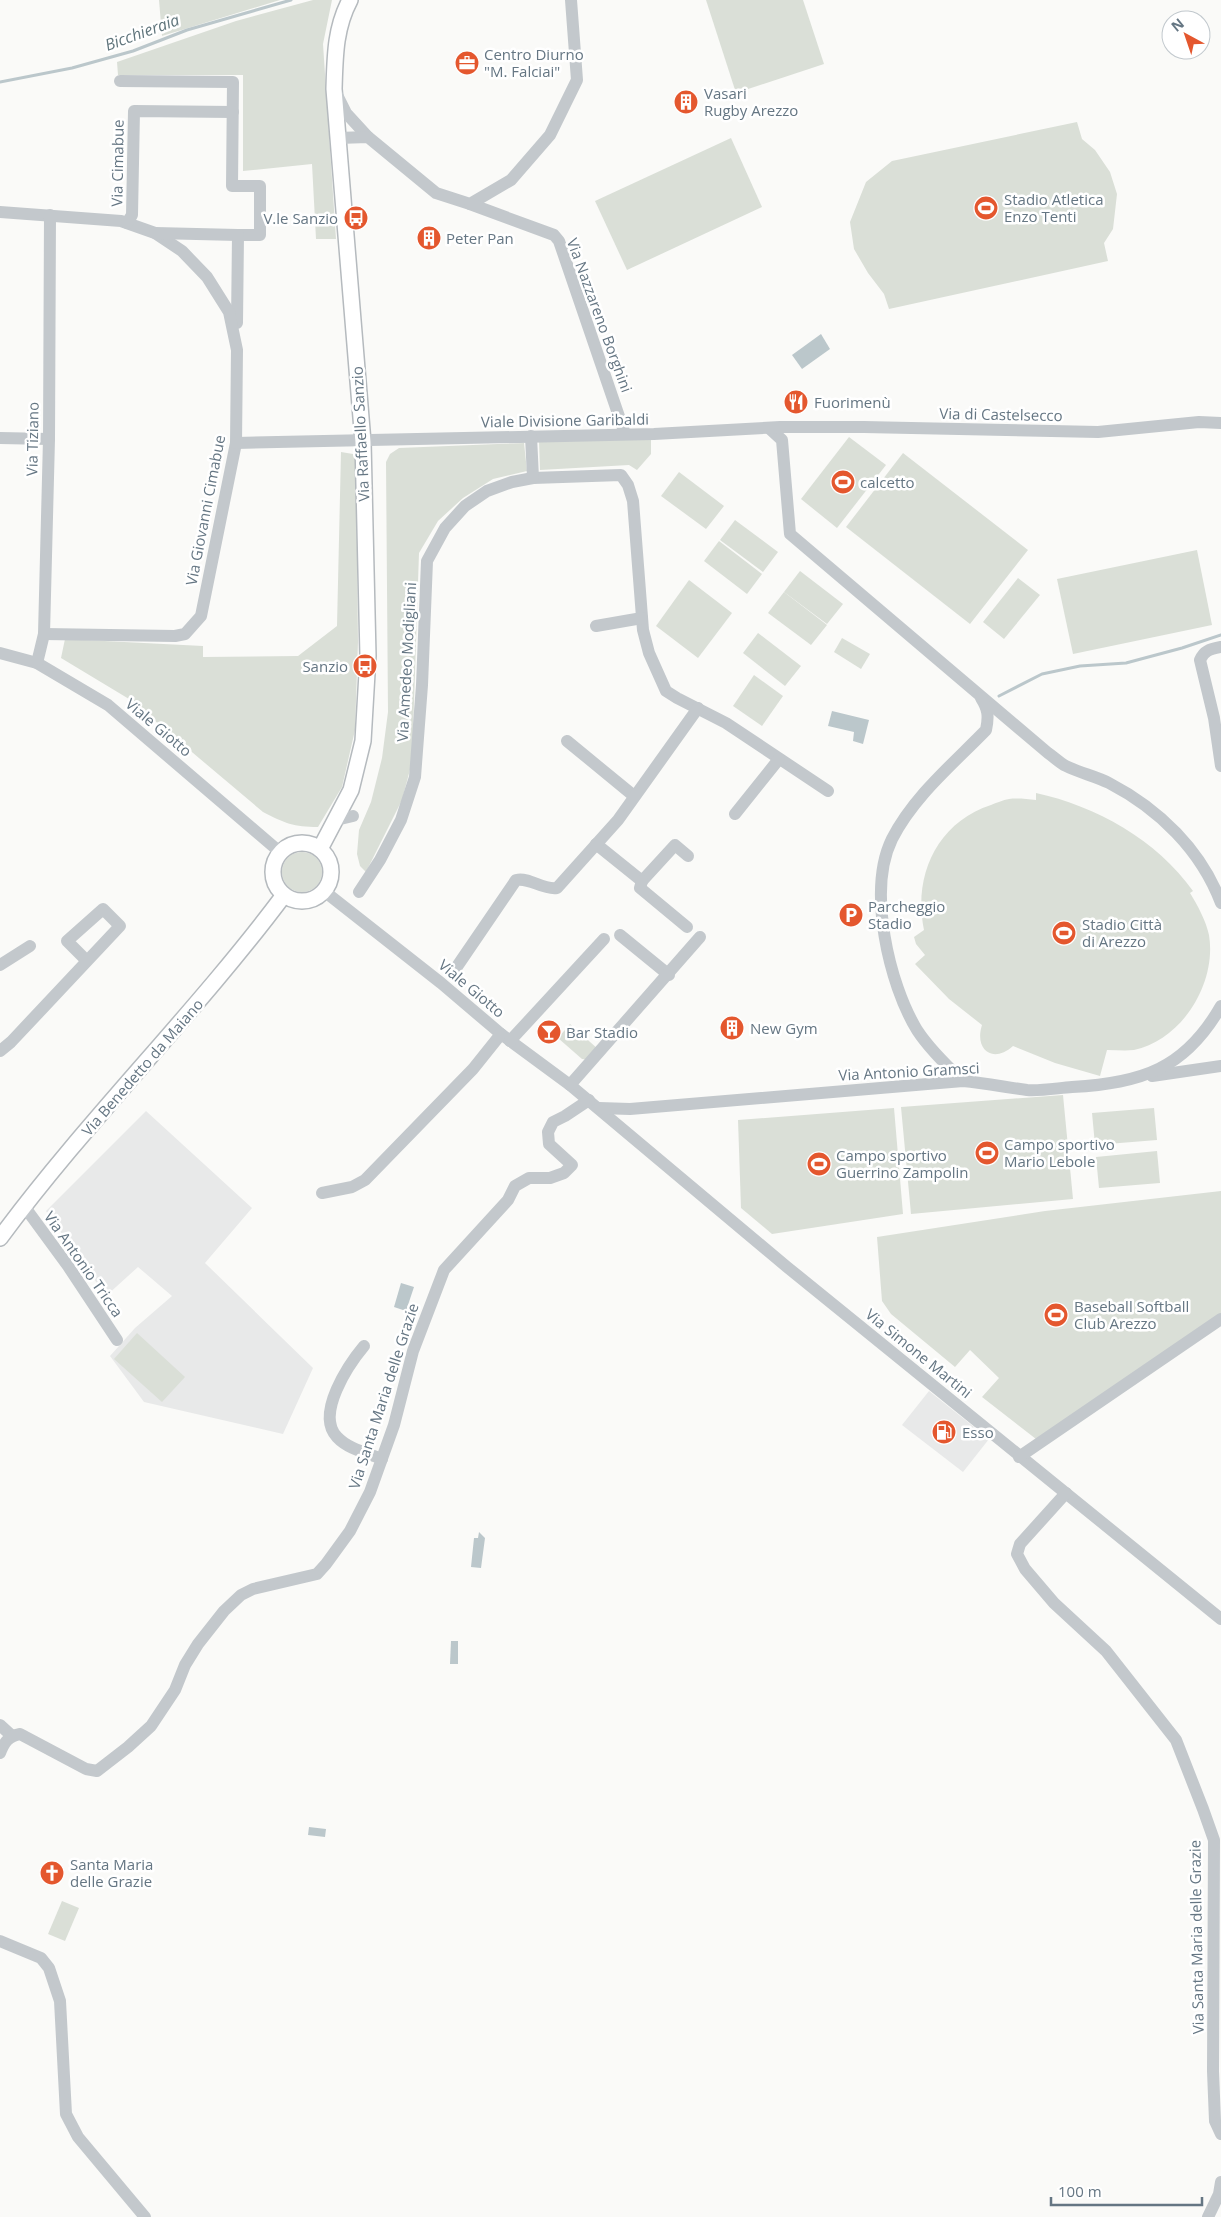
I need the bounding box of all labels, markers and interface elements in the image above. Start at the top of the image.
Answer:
water label: Bicchieraia [102,8,182,56]
north arrow [1161,10,1211,60]
text: N [1167,14,1188,36]
place label: Centro Diurno "M. Falciai" [484,44,584,81]
office icon: Centro Diurno "M. Falciai" [454,50,480,76]
place label: Vasari Rugby Arezzo [704,83,798,120]
building icon: Vasari Rugby Arezzo [673,89,699,115]
street label: Via Cimabue [106,119,128,207]
place label: Stadio Atletica Enzo Tenti [1004,189,1104,226]
sports icon: Stadio Atletica Enzo Tenti [973,195,999,221]
bus stop icon: V.le Sanzio [343,205,369,231]
place label: V.le Sanzio [263,208,338,228]
building icon: Peter Pan [416,225,442,251]
place label: Peter Pan [446,228,514,248]
street label: Via Nazzareno Borghini [563,235,637,395]
street label: Via Raffaello Sanzio [346,366,374,502]
restaurant icon: Fuorimenù [783,389,809,415]
place label: Fuorimenù [814,392,891,412]
street label: Via Tiziano [21,402,43,476]
street label: Via di Castelsecco [939,403,1063,425]
street label: Viale Divisione Garibaldi [481,409,649,431]
street label: Via Giovanni Cimabue [181,433,229,587]
sports icon: calcetto [830,469,856,495]
place label: calcetto [860,472,915,492]
street label: Via Amedeo Modigliani [392,582,420,742]
bus stop icon: Sanzio [352,653,378,679]
place label: Sanzio [302,656,348,676]
street label: Viale Giotto [122,693,196,761]
place label: Parcheggio Stadio [868,896,945,933]
parking icon: Parcheggio Stadio [838,902,864,928]
place label: Stadio Città di Arezzo [1082,914,1162,951]
sports icon: Stadio Città di Arezzo [1051,920,1077,946]
street label: Viale Giotto [435,954,509,1022]
street label: Via Benedetto da Maiano [77,994,207,1140]
building icon: New Gym [719,1015,745,1041]
place label: New Gym [750,1018,818,1038]
bar icon: Bar Stadio [536,1019,562,1045]
place label: Bar Stadio [566,1022,638,1042]
street label: Via Antonio Gramsci [838,1057,980,1085]
place label: Campo sportivo Mario Lebole [1004,1134,1115,1171]
sports icon: Campo sportivo Mario Lebole [974,1140,1000,1166]
place label: Campo sportivo Guerrino Zampolin [836,1145,968,1182]
sports icon: Campo sportivo Guerrino Zampolin [806,1151,832,1177]
street label: Via Antonio Tricca [40,1207,128,1321]
place label: Baseball Softball Club Arezzo [1074,1296,1189,1333]
street label: Via Santa Maria delle Grazie [343,1300,423,1492]
sports icon: Baseball Softball Club Arezzo [1043,1302,1069,1328]
street label: Via Simone Martini [862,1304,976,1402]
fuel station icon: Esso [931,1419,957,1445]
place label: Esso [962,1422,994,1442]
street label: Via Santa Maria delle Grazie [1184,1840,1208,2034]
place label: Santa Maria delle Grazie [70,1854,153,1891]
church icon: Santa Maria delle Grazie [39,1860,65,1886]
scale bar [1051,2174,1202,2206]
text: 100 m [1058,2181,1102,2201]

